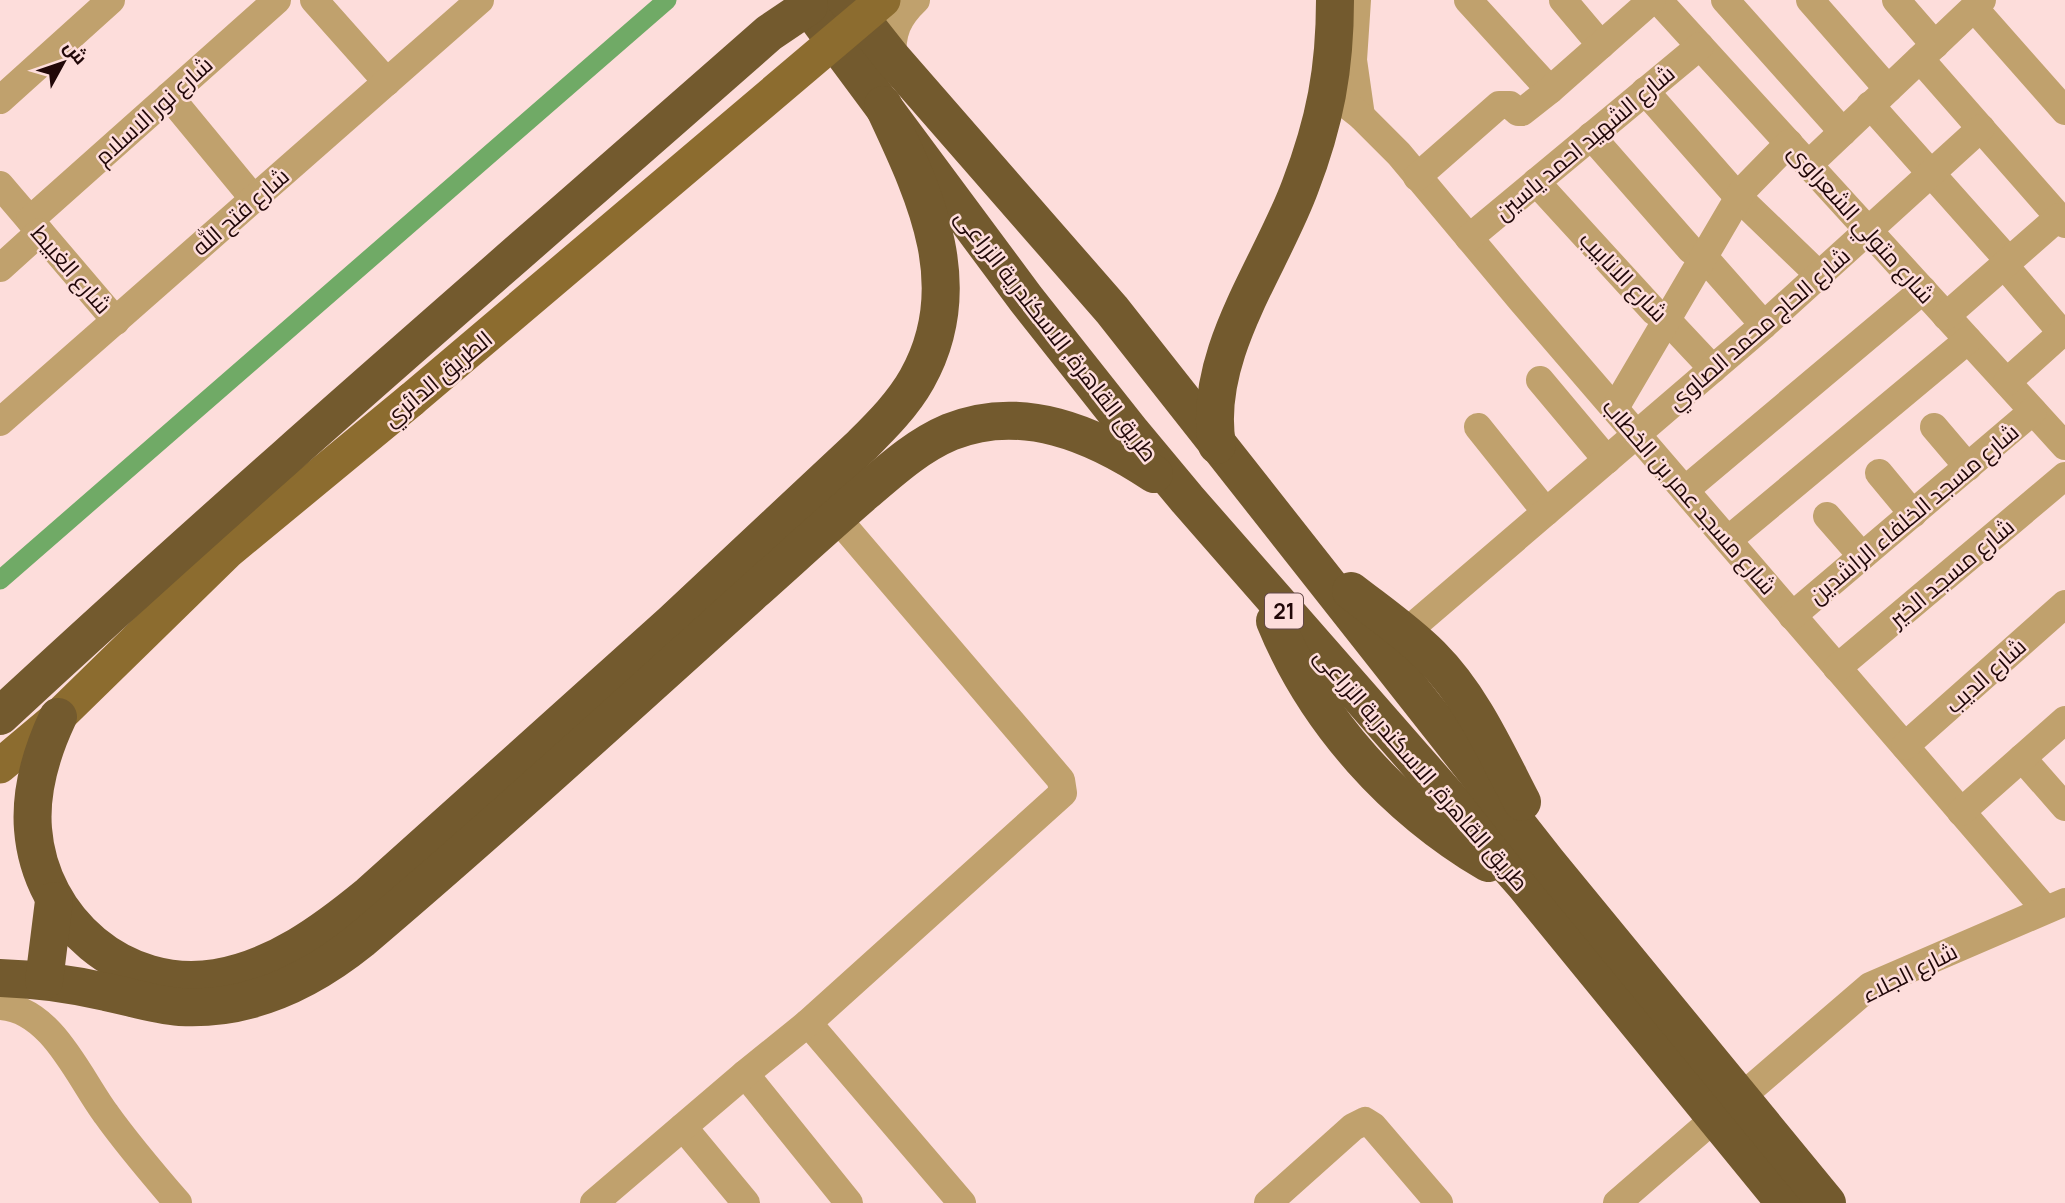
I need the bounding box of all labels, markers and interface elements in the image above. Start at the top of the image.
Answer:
north arrow [28,28,98,98]
text: ش [58,34,94,70]
street label: شارع نور الاسلام [87,48,220,173]
street label: شارع الشهيد احمد ياسين [1487,57,1682,228]
street label: شارع متولي الشعراوى [1779,136,1943,312]
street label: شارع فتح الله [184,160,296,263]
street label: طريق القاهرة, الاسكندرية الزراعى [948,202,1166,468]
street label: شارع الغبيط [24,218,120,321]
street label: شارع الانابيب [1572,224,1675,329]
street label: شارع الحاج محمد الصاوي [1659,239,1859,419]
street label: الطريق الدائري [375,323,501,436]
street label: شارع مسجد عمر بن الخطاب [1595,391,1784,602]
street label: شارع مسجد الخلفاء الراشدين [1801,415,2026,611]
street label: شارع مسجد الخير [1880,510,2021,636]
road number: 21 [1265,594,1303,628]
street label: شارع الديب [1938,630,2033,721]
street label: طريق القاهرة, الاسكندرية الزراعى [1307,641,1537,897]
street label: شارع الجلاء [1856,934,1963,1011]

